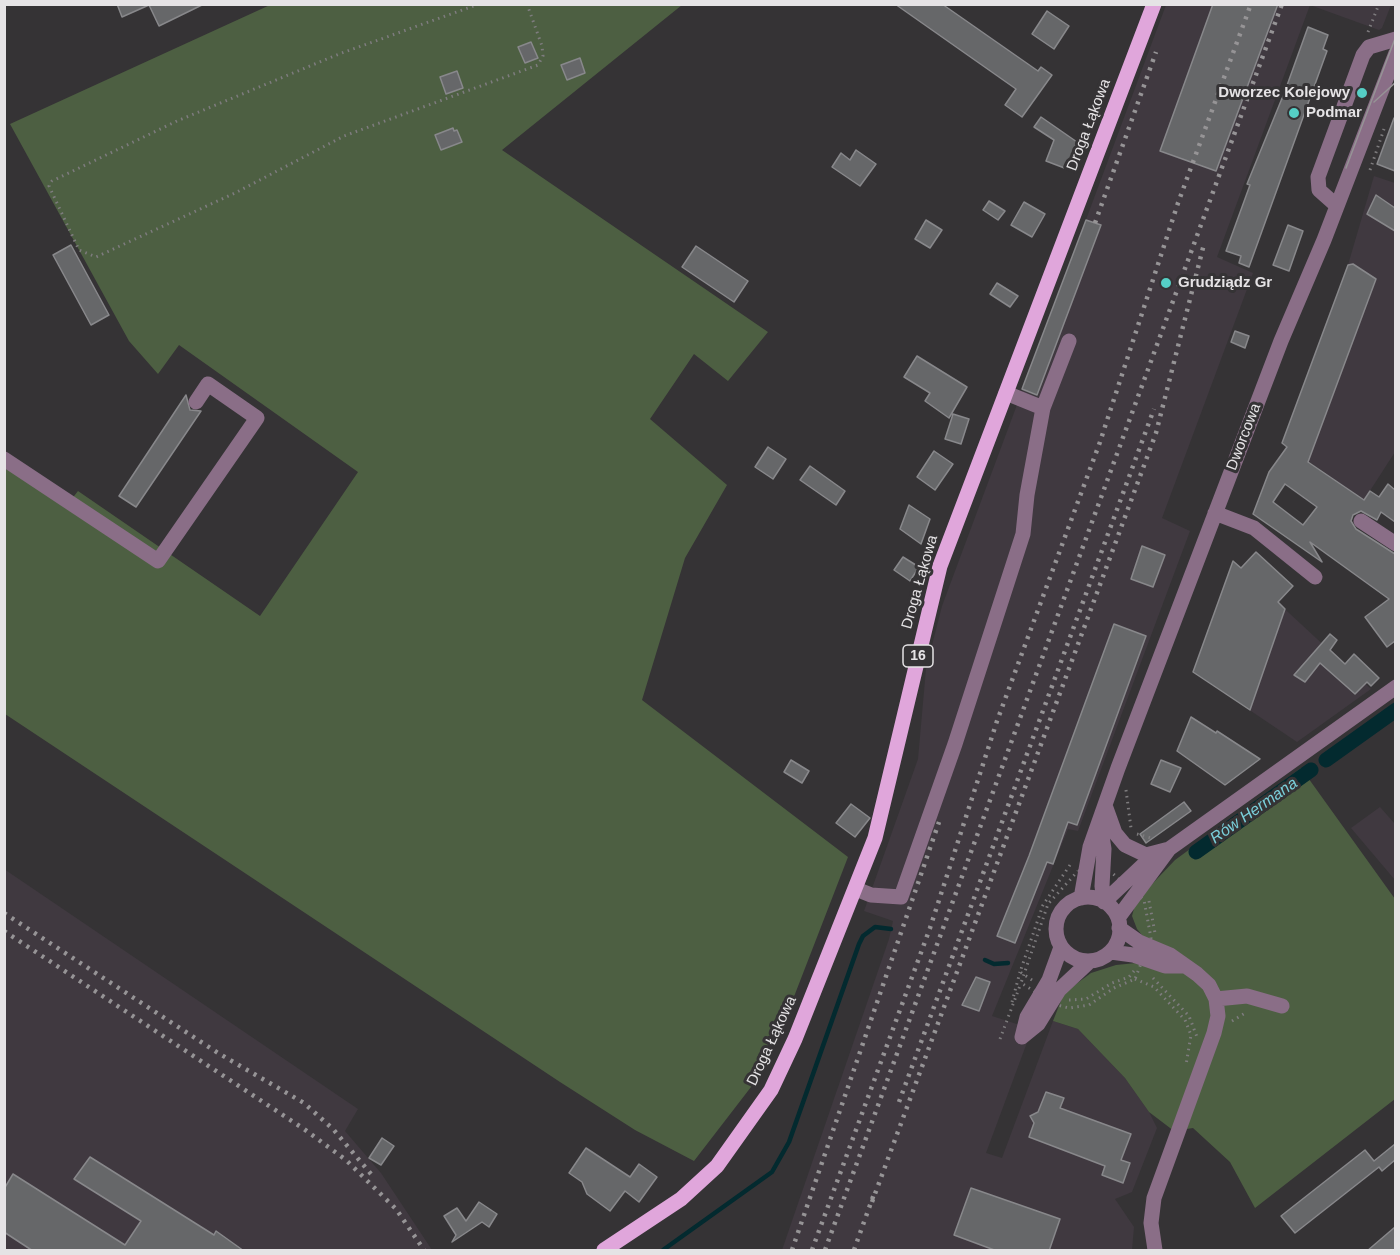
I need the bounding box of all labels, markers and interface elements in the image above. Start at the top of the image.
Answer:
street label: Droga Łąkowa [1063,77,1115,173]
place label: Dworzec Kolejowy [1218,84,1350,102]
marker: Dworzec Kolejowy [1355,86,1369,100]
place label: Podmar [1306,104,1362,122]
marker: Podmar [1287,106,1301,120]
place label: Grudziądz Gr [1178,274,1272,292]
marker: Grudziądz Gr [1159,276,1173,290]
street label: Dworcowa [1223,401,1265,473]
street label: Droga Łąkowa [898,533,942,631]
road number: 16 [903,645,933,667]
water label: Rów Hermana [1207,774,1301,848]
street label: Droga Łąkowa [743,993,801,1089]

